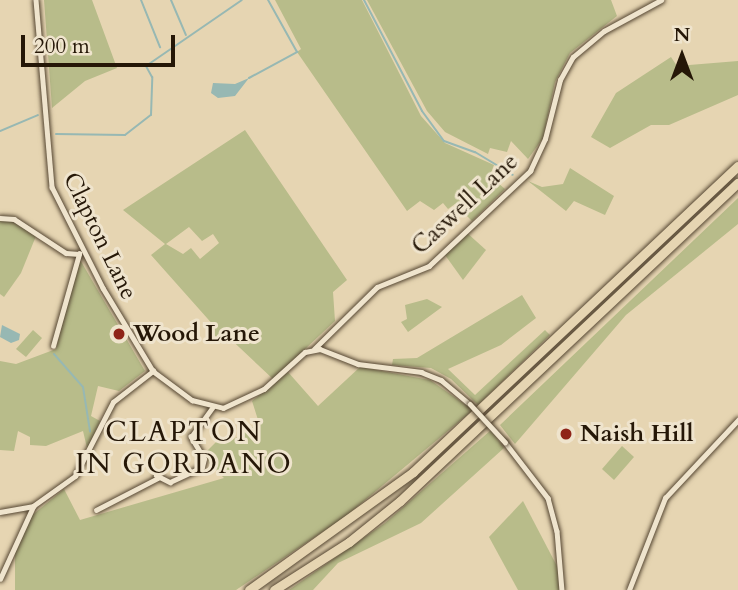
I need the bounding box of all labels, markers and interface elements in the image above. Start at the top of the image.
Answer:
scale bar [24,21,178,65]
north arrow [647,21,717,91]
text: N [674,22,690,48]
text: 200 m [34,32,90,61]
street label: Caswell Lane [406,147,524,261]
street label: Clapton Lane [57,168,143,304]
place label: Wood Lane [133,320,260,348]
marker: Wood Lane [111,326,127,342]
district label: CLAPTON IN GORDANO [77,415,291,481]
place label: Naish Hill [580,420,693,448]
marker: Naish Hill [558,426,574,442]

